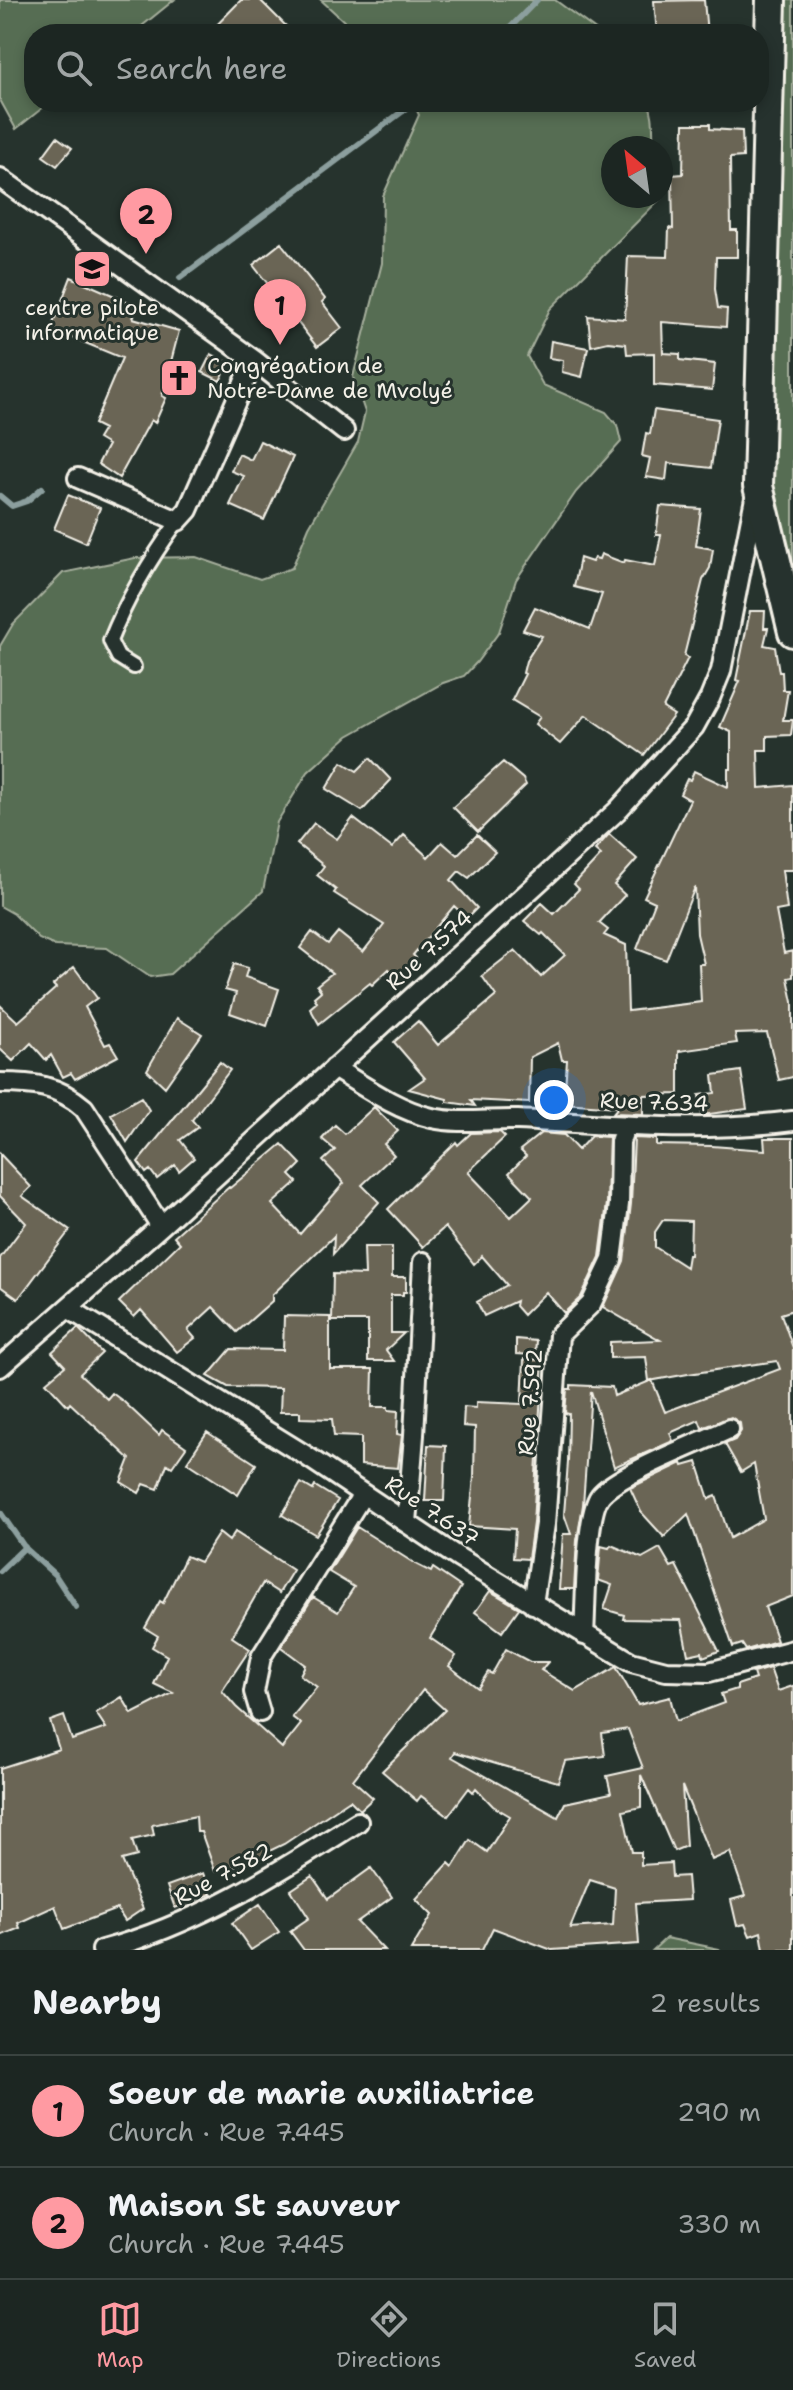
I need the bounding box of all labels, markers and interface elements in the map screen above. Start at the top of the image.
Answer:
search box [24,24,769,112]
icon: search [52,46,96,90]
text: Search here [116,48,287,89]
north arrow [601,136,673,208]
pin: 2 [120,188,172,254]
school or university icon: centre pilote informatique [71,248,113,290]
pin: 1 [254,279,306,345]
place label: centre pilote informatique [25,293,159,347]
place label: Congrégation de Notre-Dame de Mvolyé [207,351,453,405]
church icon: Congrégation de Notre-Dame de Mvolyé [158,357,200,399]
street label: Rue 7.574 [379,903,479,997]
your location [534,1080,574,1120]
street label: Rue 7.634 [599,1086,709,1118]
street label: Rue 7.592 [511,1347,549,1457]
street label: Rue 7.637 [379,1469,485,1553]
street label: Rue 7.582 [169,1836,277,1912]
text: Nearby [32,1979,162,2025]
text: 2 results [649,1985,761,2020]
text: Soeur de marie auxiliatrice [108,2073,535,2114]
text: 1 [52,2094,64,2129]
text: 290 m [677,2094,761,2129]
text: Church · Rue 7.445 [108,2114,345,2149]
text: Maison St sauveur [108,2185,400,2226]
text: 2 [49,2206,67,2241]
text: 330 m [677,2206,761,2241]
text: Church · Rue 7.445 [108,2226,345,2261]
tab: Map [96,2297,144,2374]
tab: Directions [336,2297,441,2374]
tab: Saved [634,2297,697,2374]

